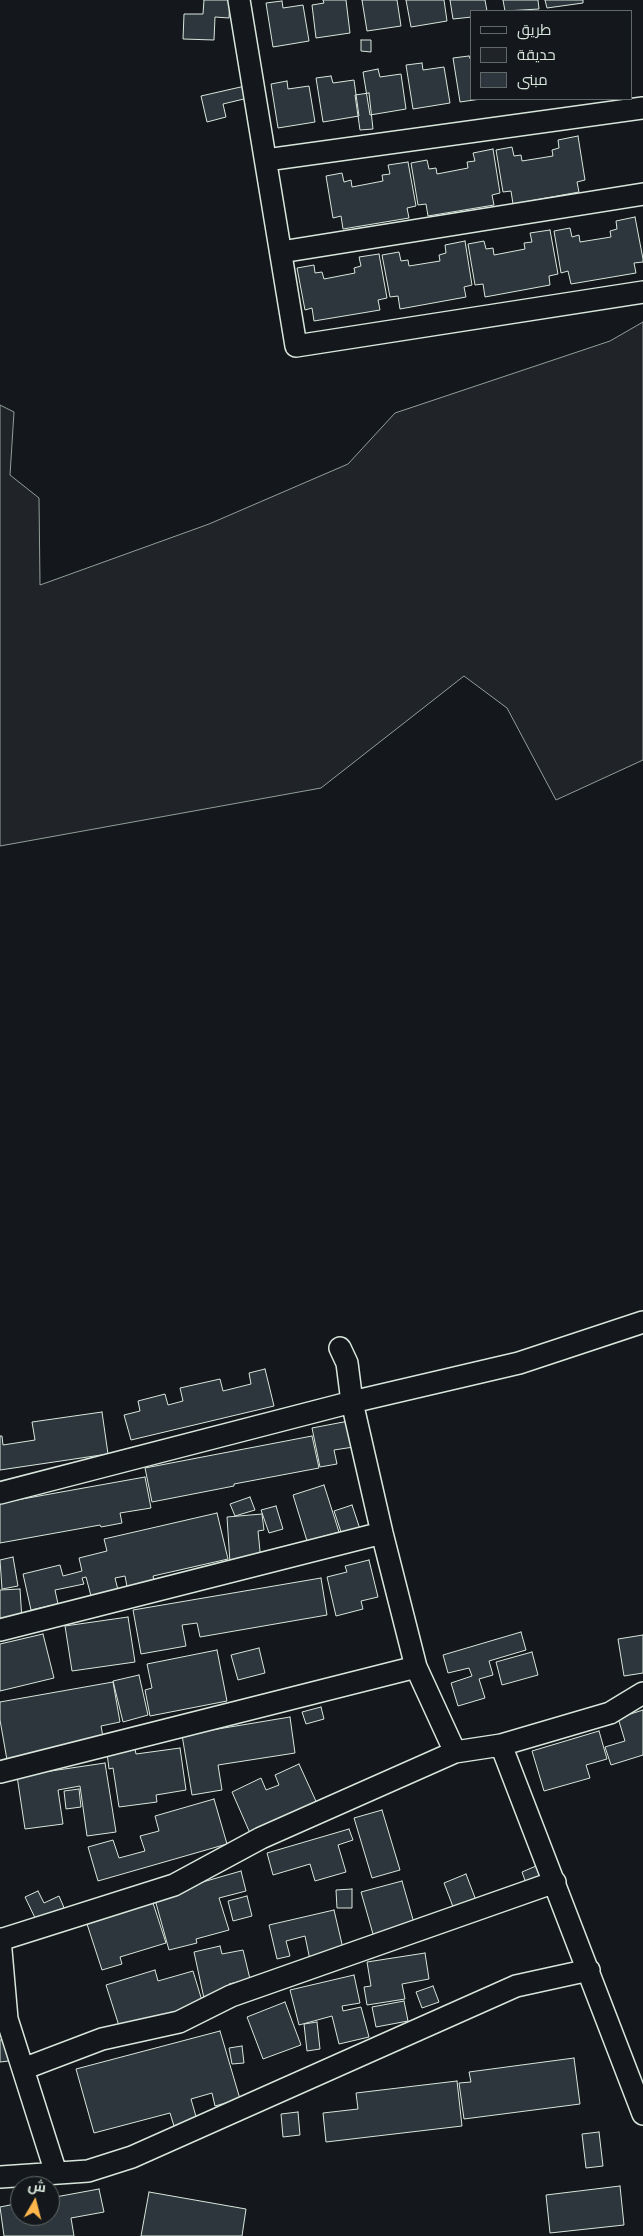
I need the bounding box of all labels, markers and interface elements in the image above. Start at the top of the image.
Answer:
legend [470,10,633,100]
text: طريق [517,21,551,39]
text: حديقة [517,46,556,64]
text: مبنى [517,71,548,89]
north arrow [10,2176,60,2226]
text: ش [27,2177,47,2196]

